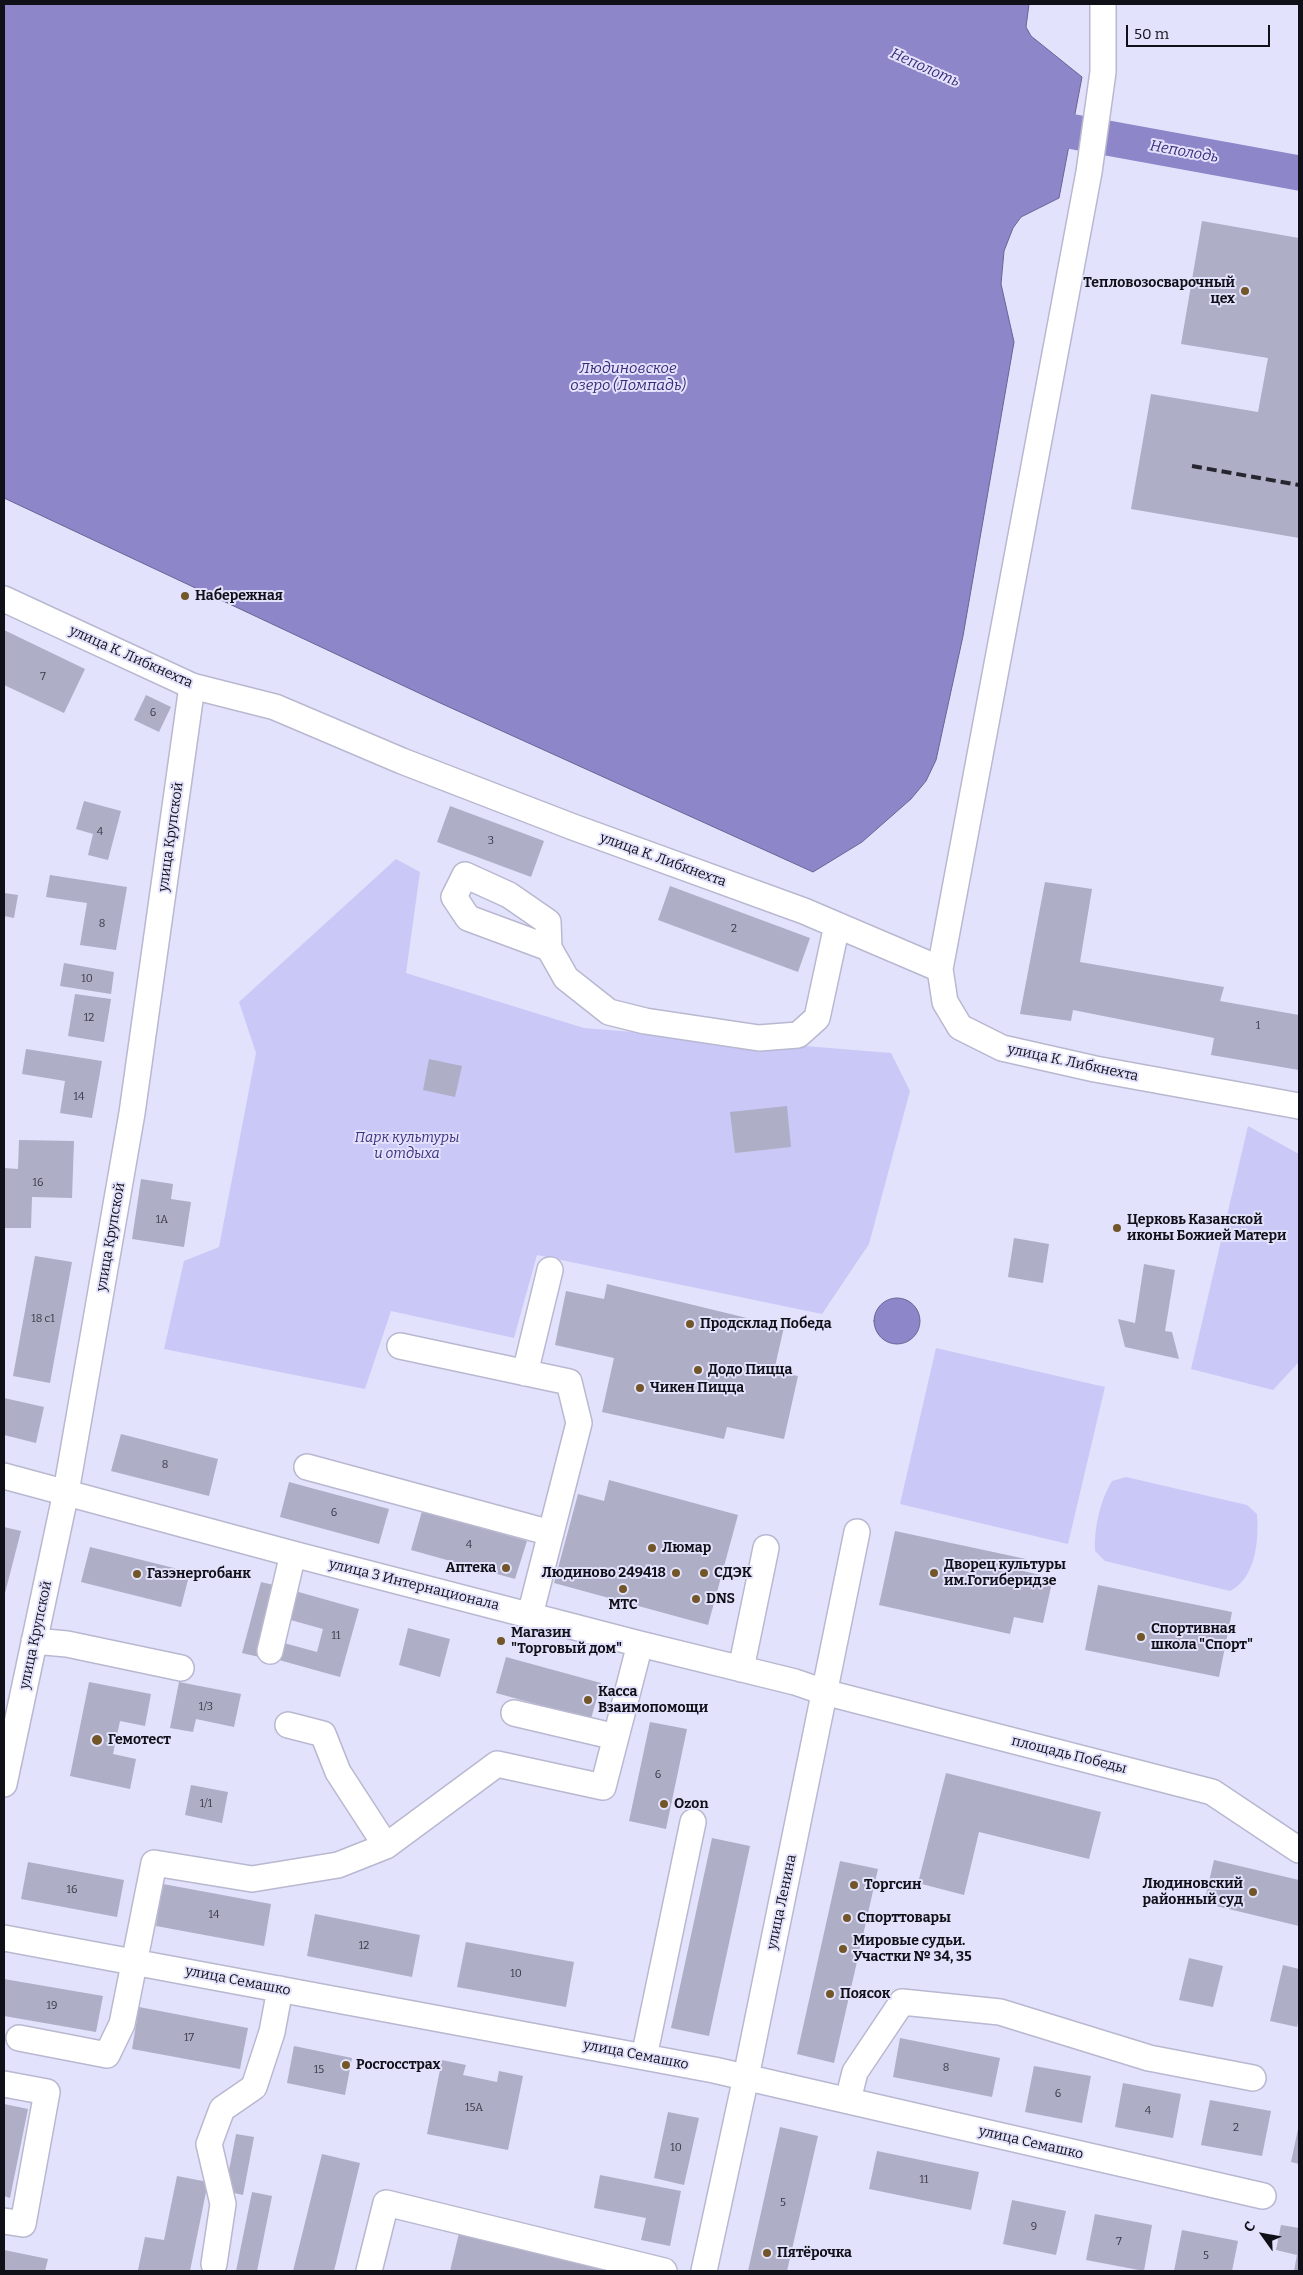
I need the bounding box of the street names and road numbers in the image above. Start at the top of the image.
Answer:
street label: улица К. Либкнехта [67,622,195,692]
street label: улица Крупской [155,781,187,893]
street label: улица К. Либкнехта [598,829,728,891]
street label: улица К. Либкнехта [1006,1041,1140,1085]
street label: улица Крупской [93,1181,129,1293]
street label: улица 3 Интернационала [327,1556,501,1614]
street label: улица Крупской [16,1579,56,1691]
street label: площадь Победы [1010,1733,1128,1777]
street label: улица Ленина [764,1853,800,1951]
street label: улица Семашко [184,1963,292,1999]
street label: улица Семашко [582,2037,690,2073]
street label: улица Семашко [977,2123,1085,2163]

